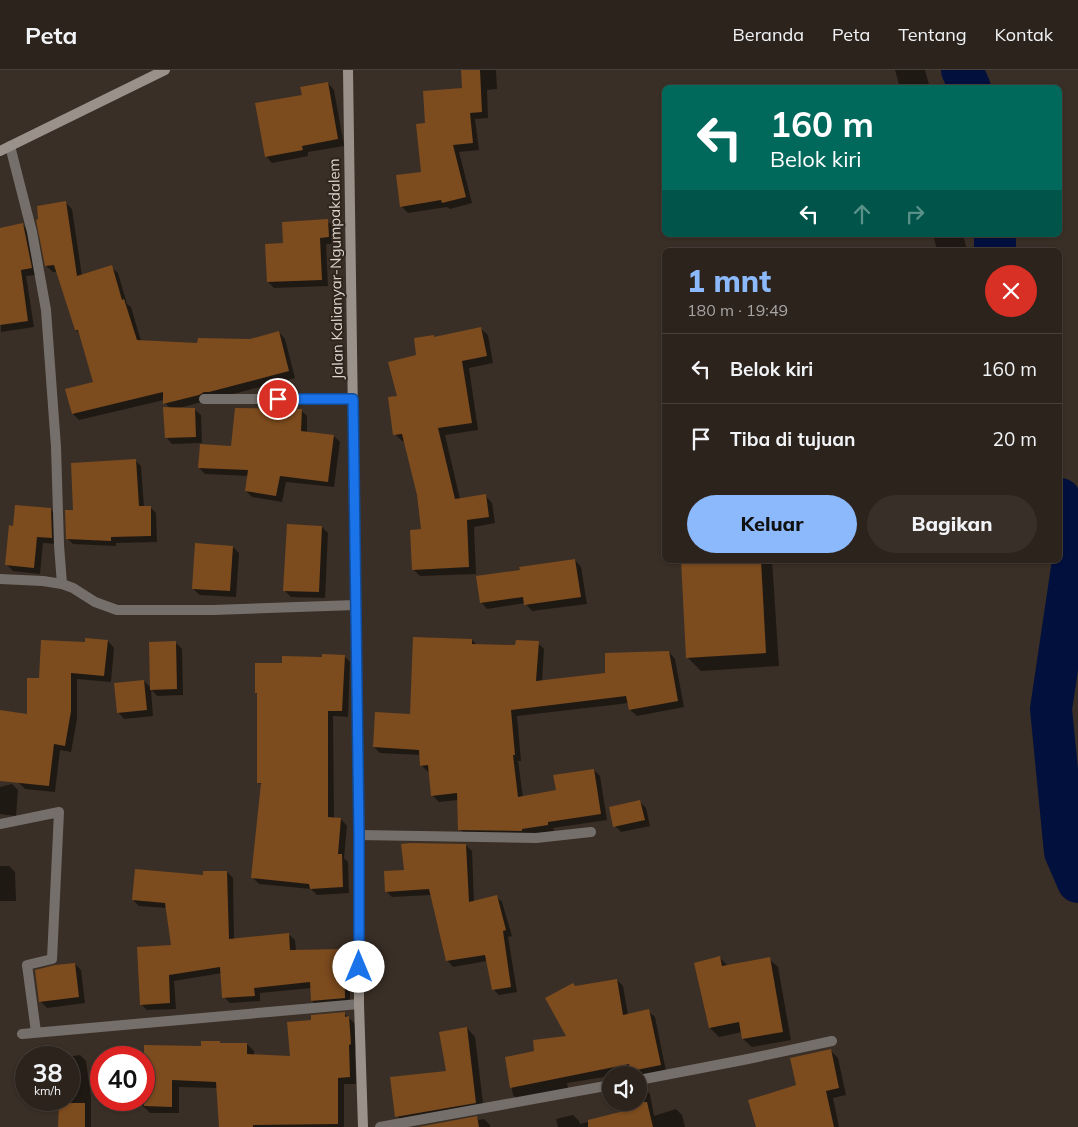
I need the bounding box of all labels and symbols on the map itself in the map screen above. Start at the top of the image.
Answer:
street label: Jalan Kalianyar-Ngumpakdalem [324,158,347,380]
pin [257,378,299,420]
position arrow [332,940,384,992]
speed limit sign: 40 [90,1046,155,1111]

